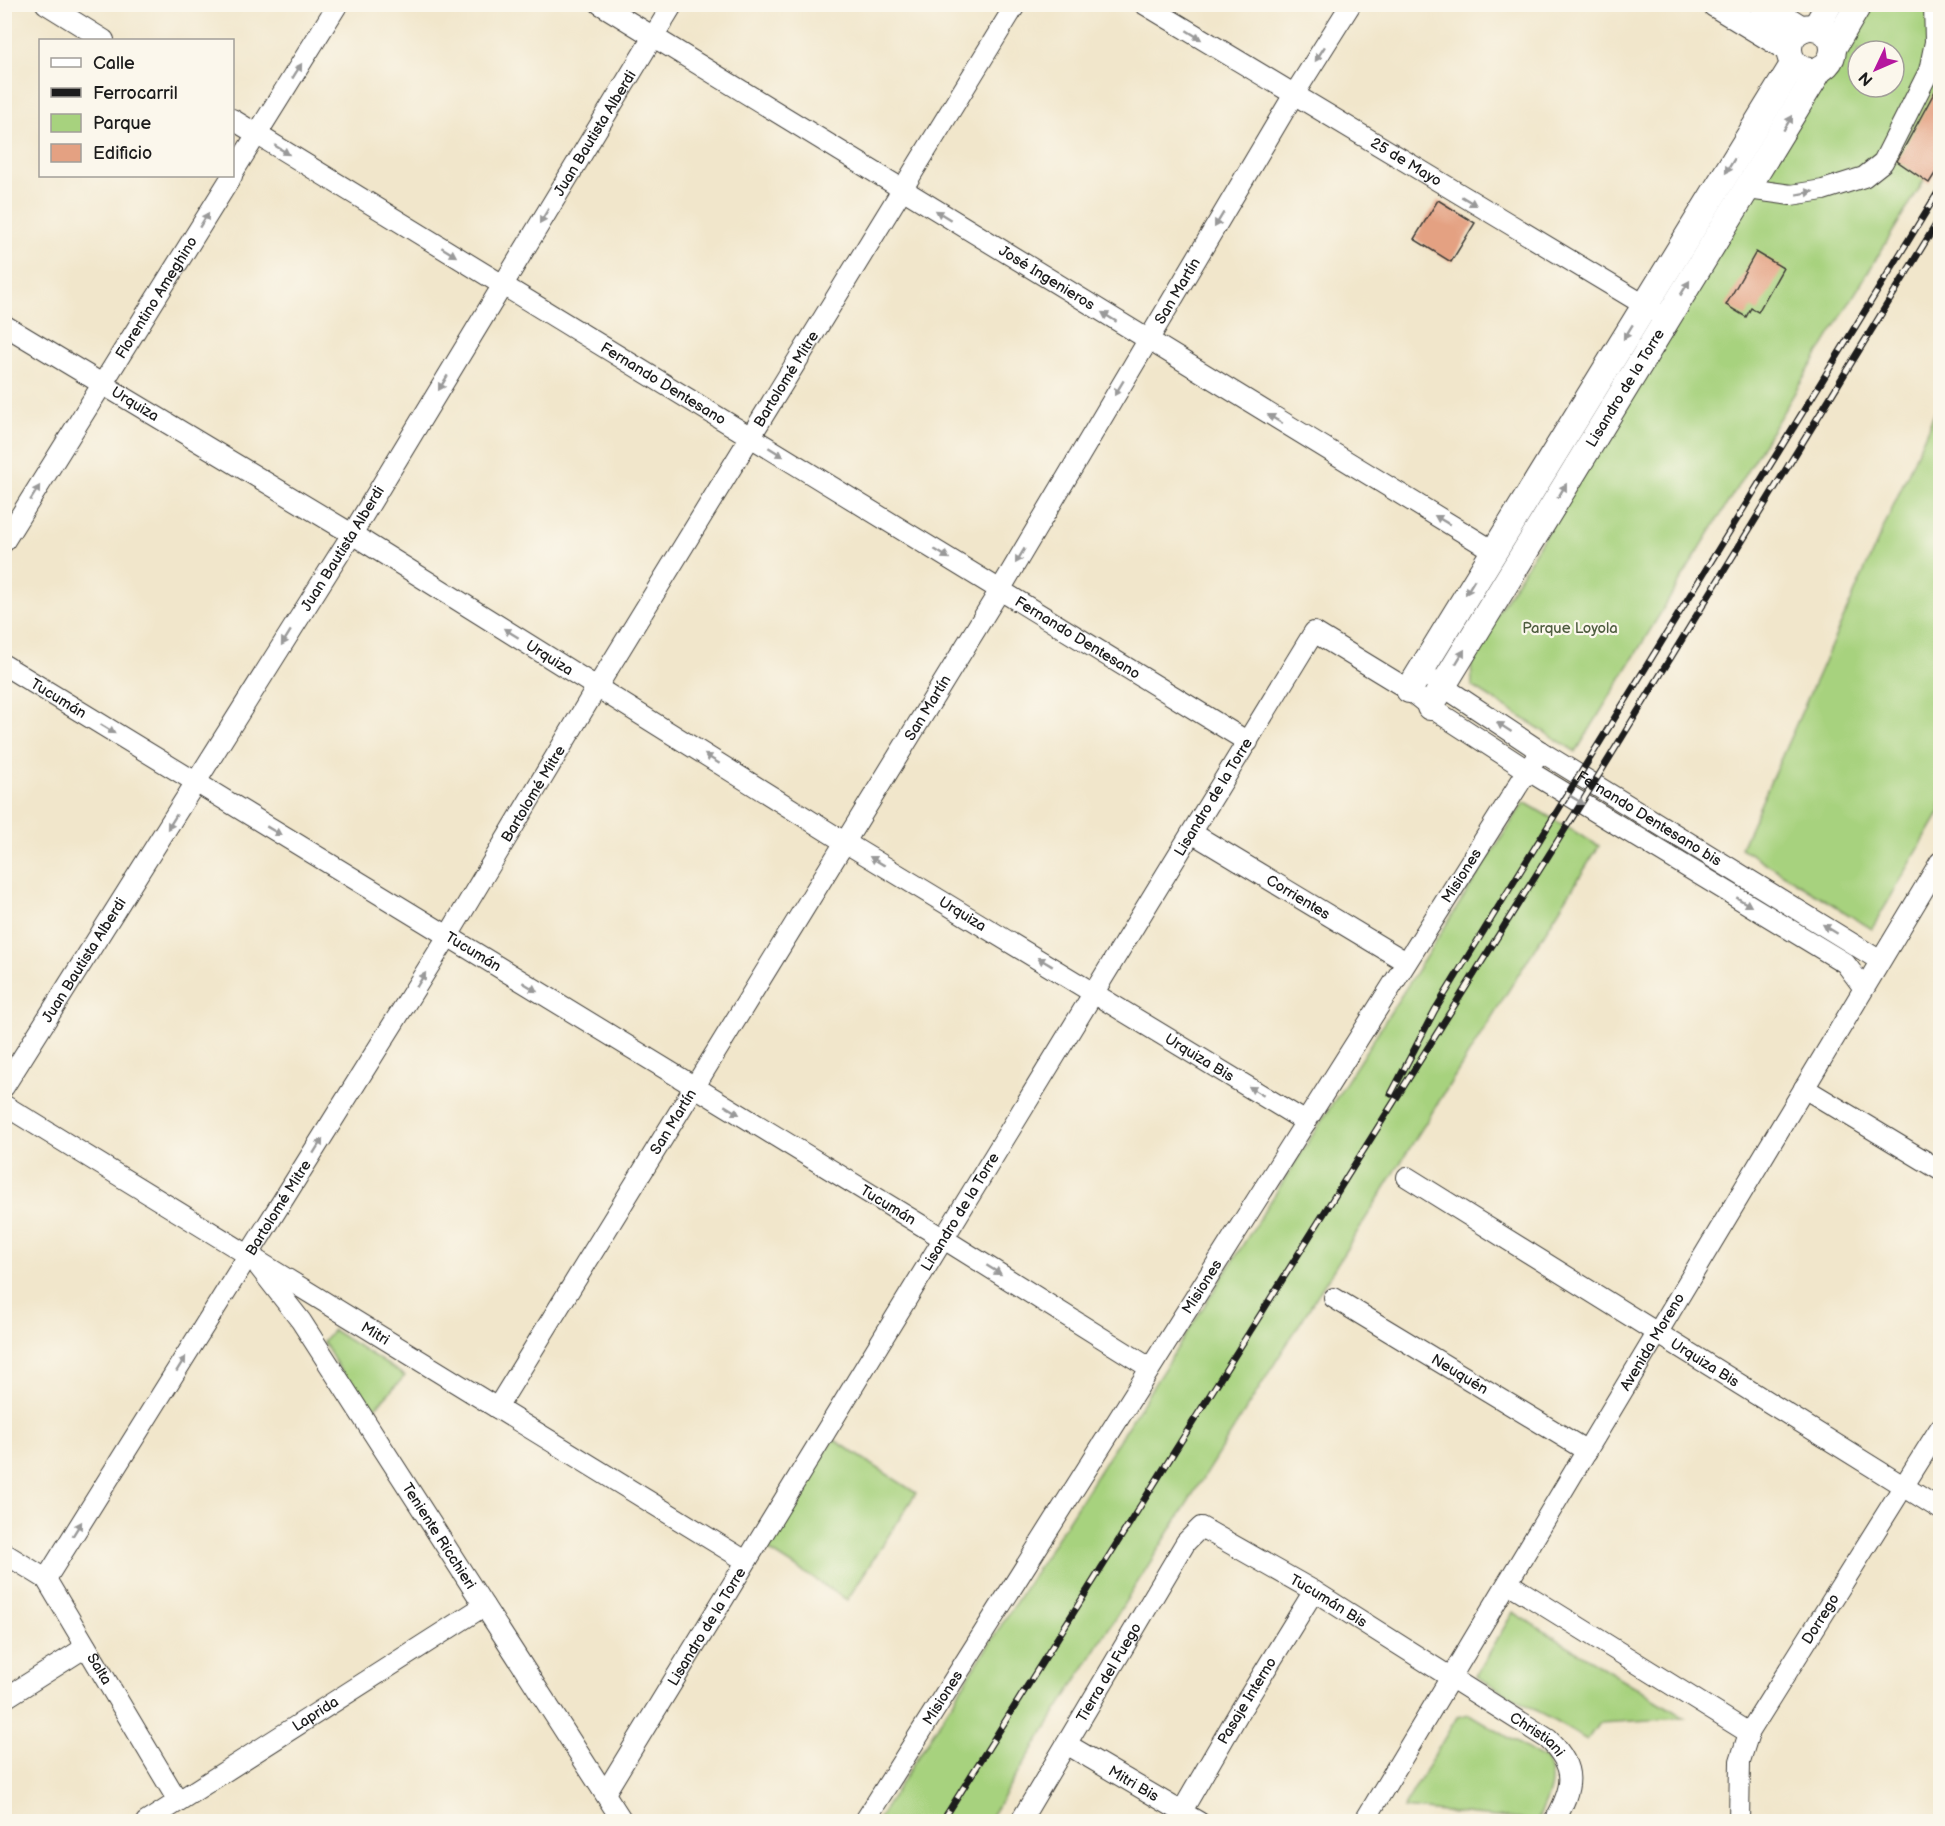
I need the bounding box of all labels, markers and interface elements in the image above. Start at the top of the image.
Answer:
one-way arrow [1186,30,1202,41]
legend [39,39,234,177]
north arrow [1846,39,1906,99]
one-way arrow [1315,46,1326,62]
text: Calle [93,53,135,74]
one-way arrow [291,63,302,79]
street label: Juan Bautista Alberdi [549,67,640,200]
text: N [1855,67,1877,89]
text: Ferrocarril [93,83,178,104]
text: Parque [93,113,151,134]
one-way arrow [1782,115,1793,131]
street label: 25 de Mayo [1367,133,1445,190]
text: Edificio [93,143,152,164]
one-way arrow [274,144,290,155]
one-way arrow [1725,158,1736,174]
one-way arrow [1796,188,1815,197]
one-way arrow [1461,196,1478,206]
one-way arrow [539,208,550,224]
one-way arrow [935,209,951,220]
one-way arrow [199,212,210,228]
one-way arrow [1213,212,1224,228]
street label: Florentino Ameghino [111,233,201,362]
street label: José Ingenieros [995,241,1099,314]
one-way arrow [441,246,457,257]
street label: San Martín [1150,254,1204,328]
one-way arrow [1680,280,1691,297]
one-way arrow [1101,312,1117,323]
one-way arrow [1622,324,1633,340]
street label: Lisandro de la Torre [1582,325,1668,451]
street label: Bartolomé Mitre [749,327,823,430]
street label: Fernando Dentesano [597,338,730,429]
one-way arrow [438,375,449,391]
one-way arrow [1114,380,1124,397]
street label: Urquiza [108,382,162,425]
one-way arrow [1267,413,1284,424]
one-way arrow [768,447,784,458]
street label: Juan Bautista Alberdi [296,482,388,615]
one-way arrow [1556,483,1567,499]
one-way arrow [30,485,41,501]
one-way arrow [1434,515,1450,526]
one-way arrow [1015,548,1025,565]
one-way arrow [934,549,950,560]
one-way arrow [1465,579,1476,595]
street label: Fernando Dentesano [1012,592,1144,683]
park label: Parque Loyola [1522,619,1618,638]
one-way arrow [503,628,519,639]
one-way arrow [281,630,292,647]
street label: Urquiza [522,636,577,680]
one-way arrow [1455,649,1466,665]
street label: San Martín [900,671,955,744]
street label: Tucumán [27,674,90,723]
one-way arrow [1496,722,1512,733]
one-way arrow [100,723,116,734]
street label: Lisandro de la Torre [1170,734,1257,860]
street label: Bartolomé Mitre [497,742,569,846]
one-way arrow [704,753,720,764]
street label: Fernando Dentesano bis [1573,766,1726,870]
one-way arrow [1569,795,1585,806]
one-way arrow [166,814,177,830]
one-way arrow [266,825,282,836]
street label: Misiones [1437,844,1486,906]
one-way arrow [869,856,885,867]
street label: Corrientes [1263,870,1334,924]
street label: Urquiza [935,892,990,935]
street label: Juan Bautista Alberdi [38,894,130,1026]
one-way arrow [1736,896,1752,907]
one-way arrow [1822,924,1838,935]
street label: Tucumán [442,927,505,976]
one-way arrow [1037,956,1053,967]
one-way arrow [415,972,426,988]
one-way arrow [522,981,538,992]
street label: Urquiza Bis [1161,1029,1238,1086]
street label: San Martín [646,1085,700,1158]
one-way arrow [1248,1086,1264,1097]
one-way arrow [724,1105,740,1116]
one-way arrow [312,1138,323,1154]
street label: Lisandro de la Torre [917,1149,1003,1274]
street label: Bartolomé Mitre [241,1156,315,1259]
street label: Tucumán [857,1181,920,1229]
street label: Misiones [1178,1255,1226,1317]
one-way arrow [986,1264,1002,1275]
street label: Avenida Moreno [1616,1290,1689,1394]
street label: Mitri [358,1317,393,1349]
street label: Urquiza Bis [1667,1334,1743,1391]
street label: Neuquén [1428,1350,1492,1399]
one-way arrow [176,1356,187,1373]
street label: Teniente Ricchieri [398,1479,480,1593]
one-way arrow [72,1521,83,1538]
street label: Lisandro de la Torre [663,1564,750,1689]
street label: Tucumán Bis [1287,1570,1371,1632]
street label: Dorrego [1798,1590,1843,1648]
street label: Tierra del Fuego [1072,1619,1146,1725]
street label: Salta [83,1650,116,1688]
street label: Pasaje Interno [1213,1654,1280,1748]
street label: Misiones [918,1666,967,1728]
street label: Laprida [289,1692,342,1736]
street label: Christiani [1506,1708,1569,1760]
street label: Mitri Bis [1105,1761,1163,1806]

